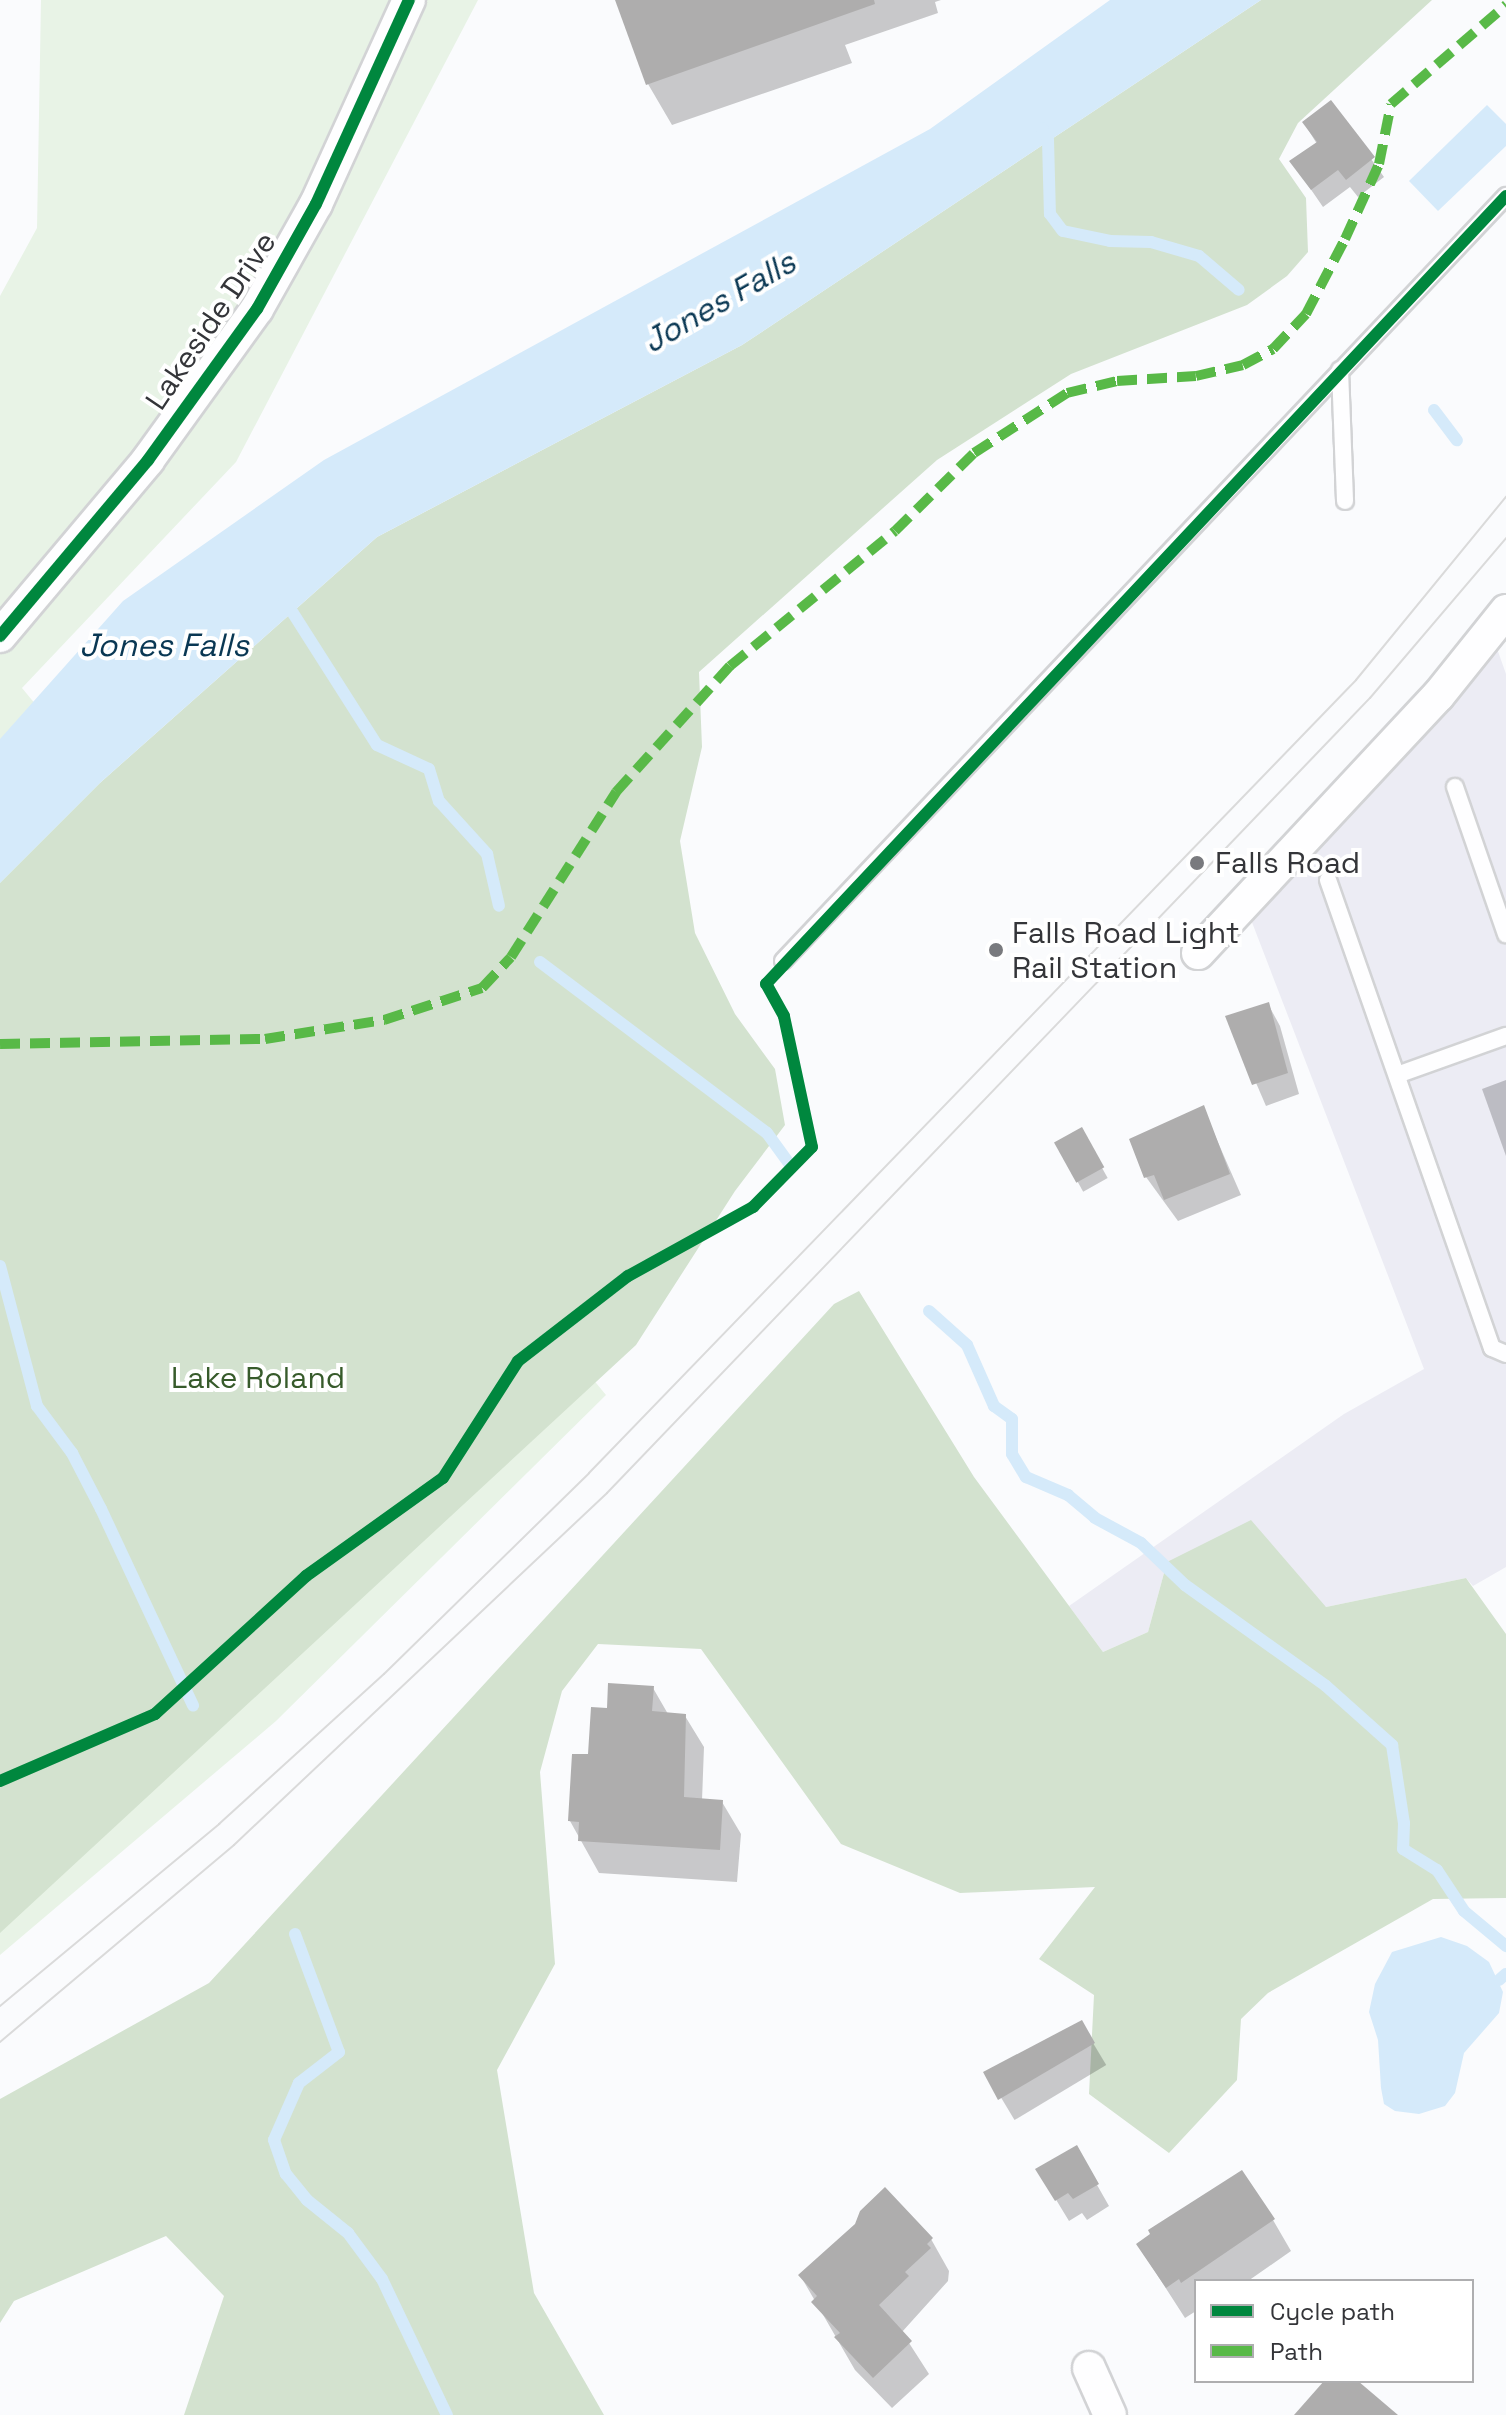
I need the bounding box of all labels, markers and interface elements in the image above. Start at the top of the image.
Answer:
street label: Lakeside Drive [138,225,284,417]
water label: Jones Falls [636,243,802,361]
water label: Jones Falls [79,626,249,664]
place label: Falls Road [1215,845,1360,881]
marker: Falls Road [1186,852,1208,874]
place label: Falls Road Light Rail Station [1012,915,1240,986]
marker: Falls Road Light Rail Station [987,941,1005,959]
park label: Lake Roland [171,1360,345,1396]
legend [1194,2279,1474,2383]
text: Cycle path [1270,2296,1395,2327]
text: Path [1270,2336,1323,2367]

